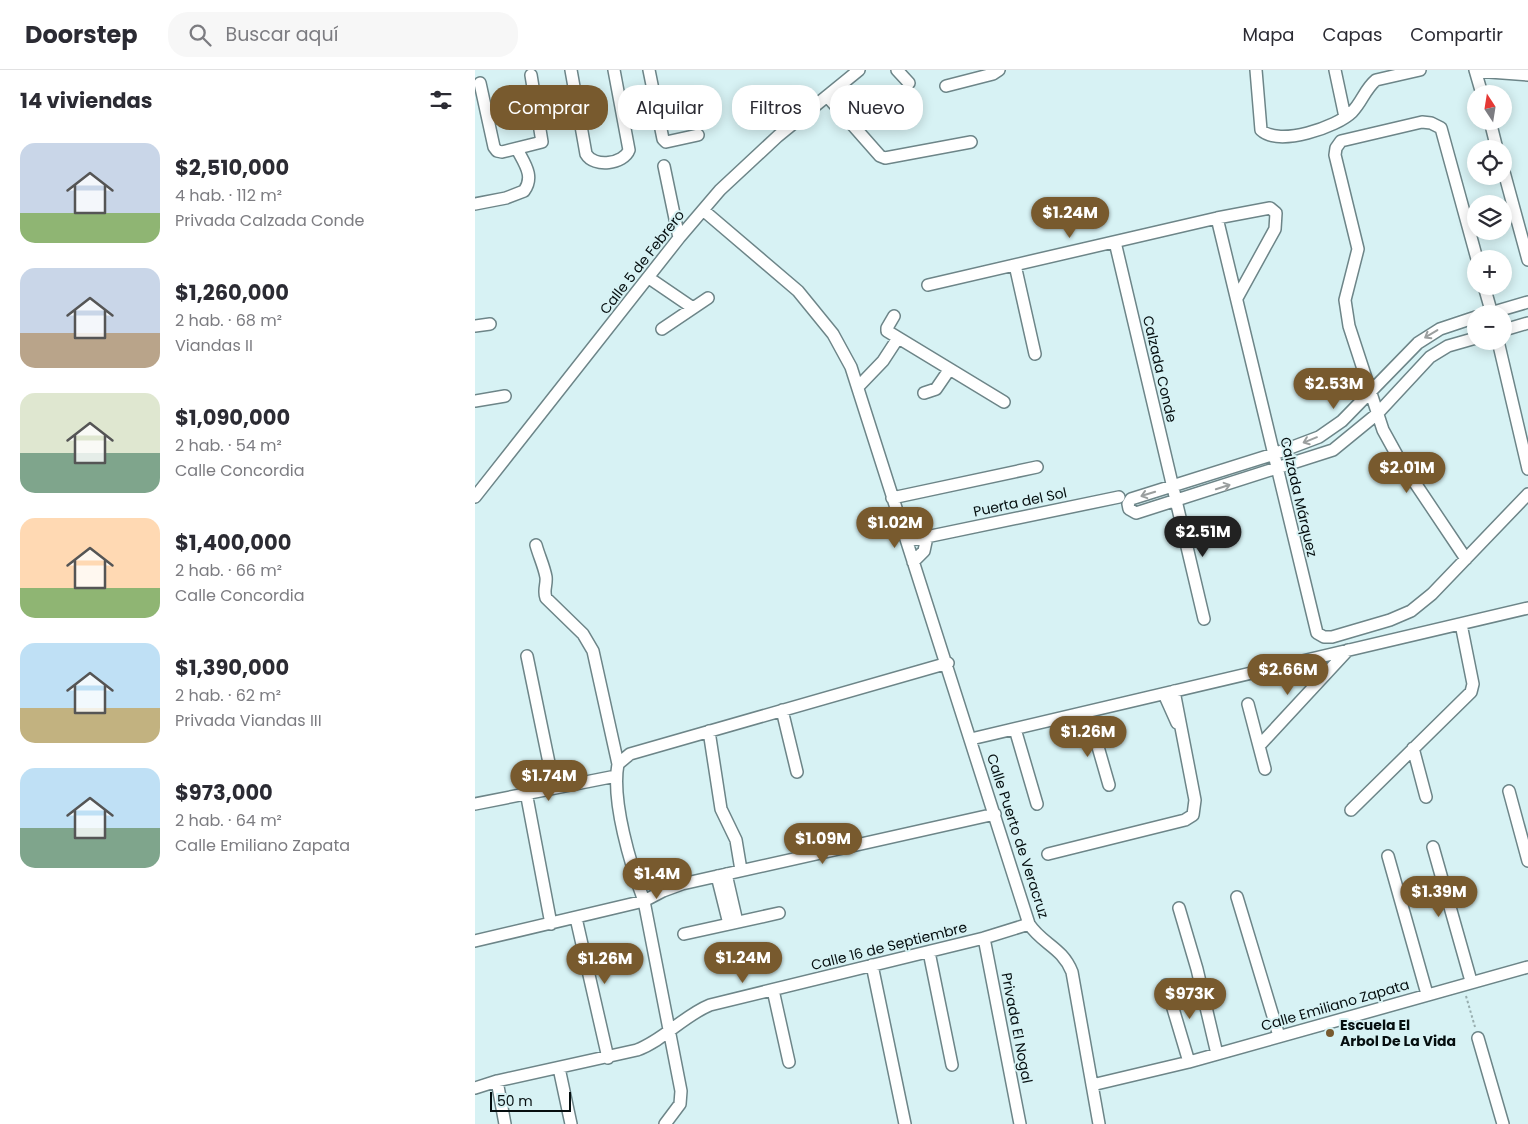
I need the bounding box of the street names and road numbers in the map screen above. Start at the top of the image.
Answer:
street label: Calle 5 de Febrero [595,206,689,318]
street label: Calzada Conde [1138,314,1182,425]
street label: Calzada Márquez [1275,435,1323,559]
street label: Puerta del Sol [971,482,1069,522]
street label: Calle Puerto de Veracruz [982,751,1054,921]
street label: Calle 16 de Septiembre [809,917,969,975]
street label: Privada El Nogal [996,971,1038,1085]
street label: Calle Emiliano Zapata [1259,974,1411,1036]

